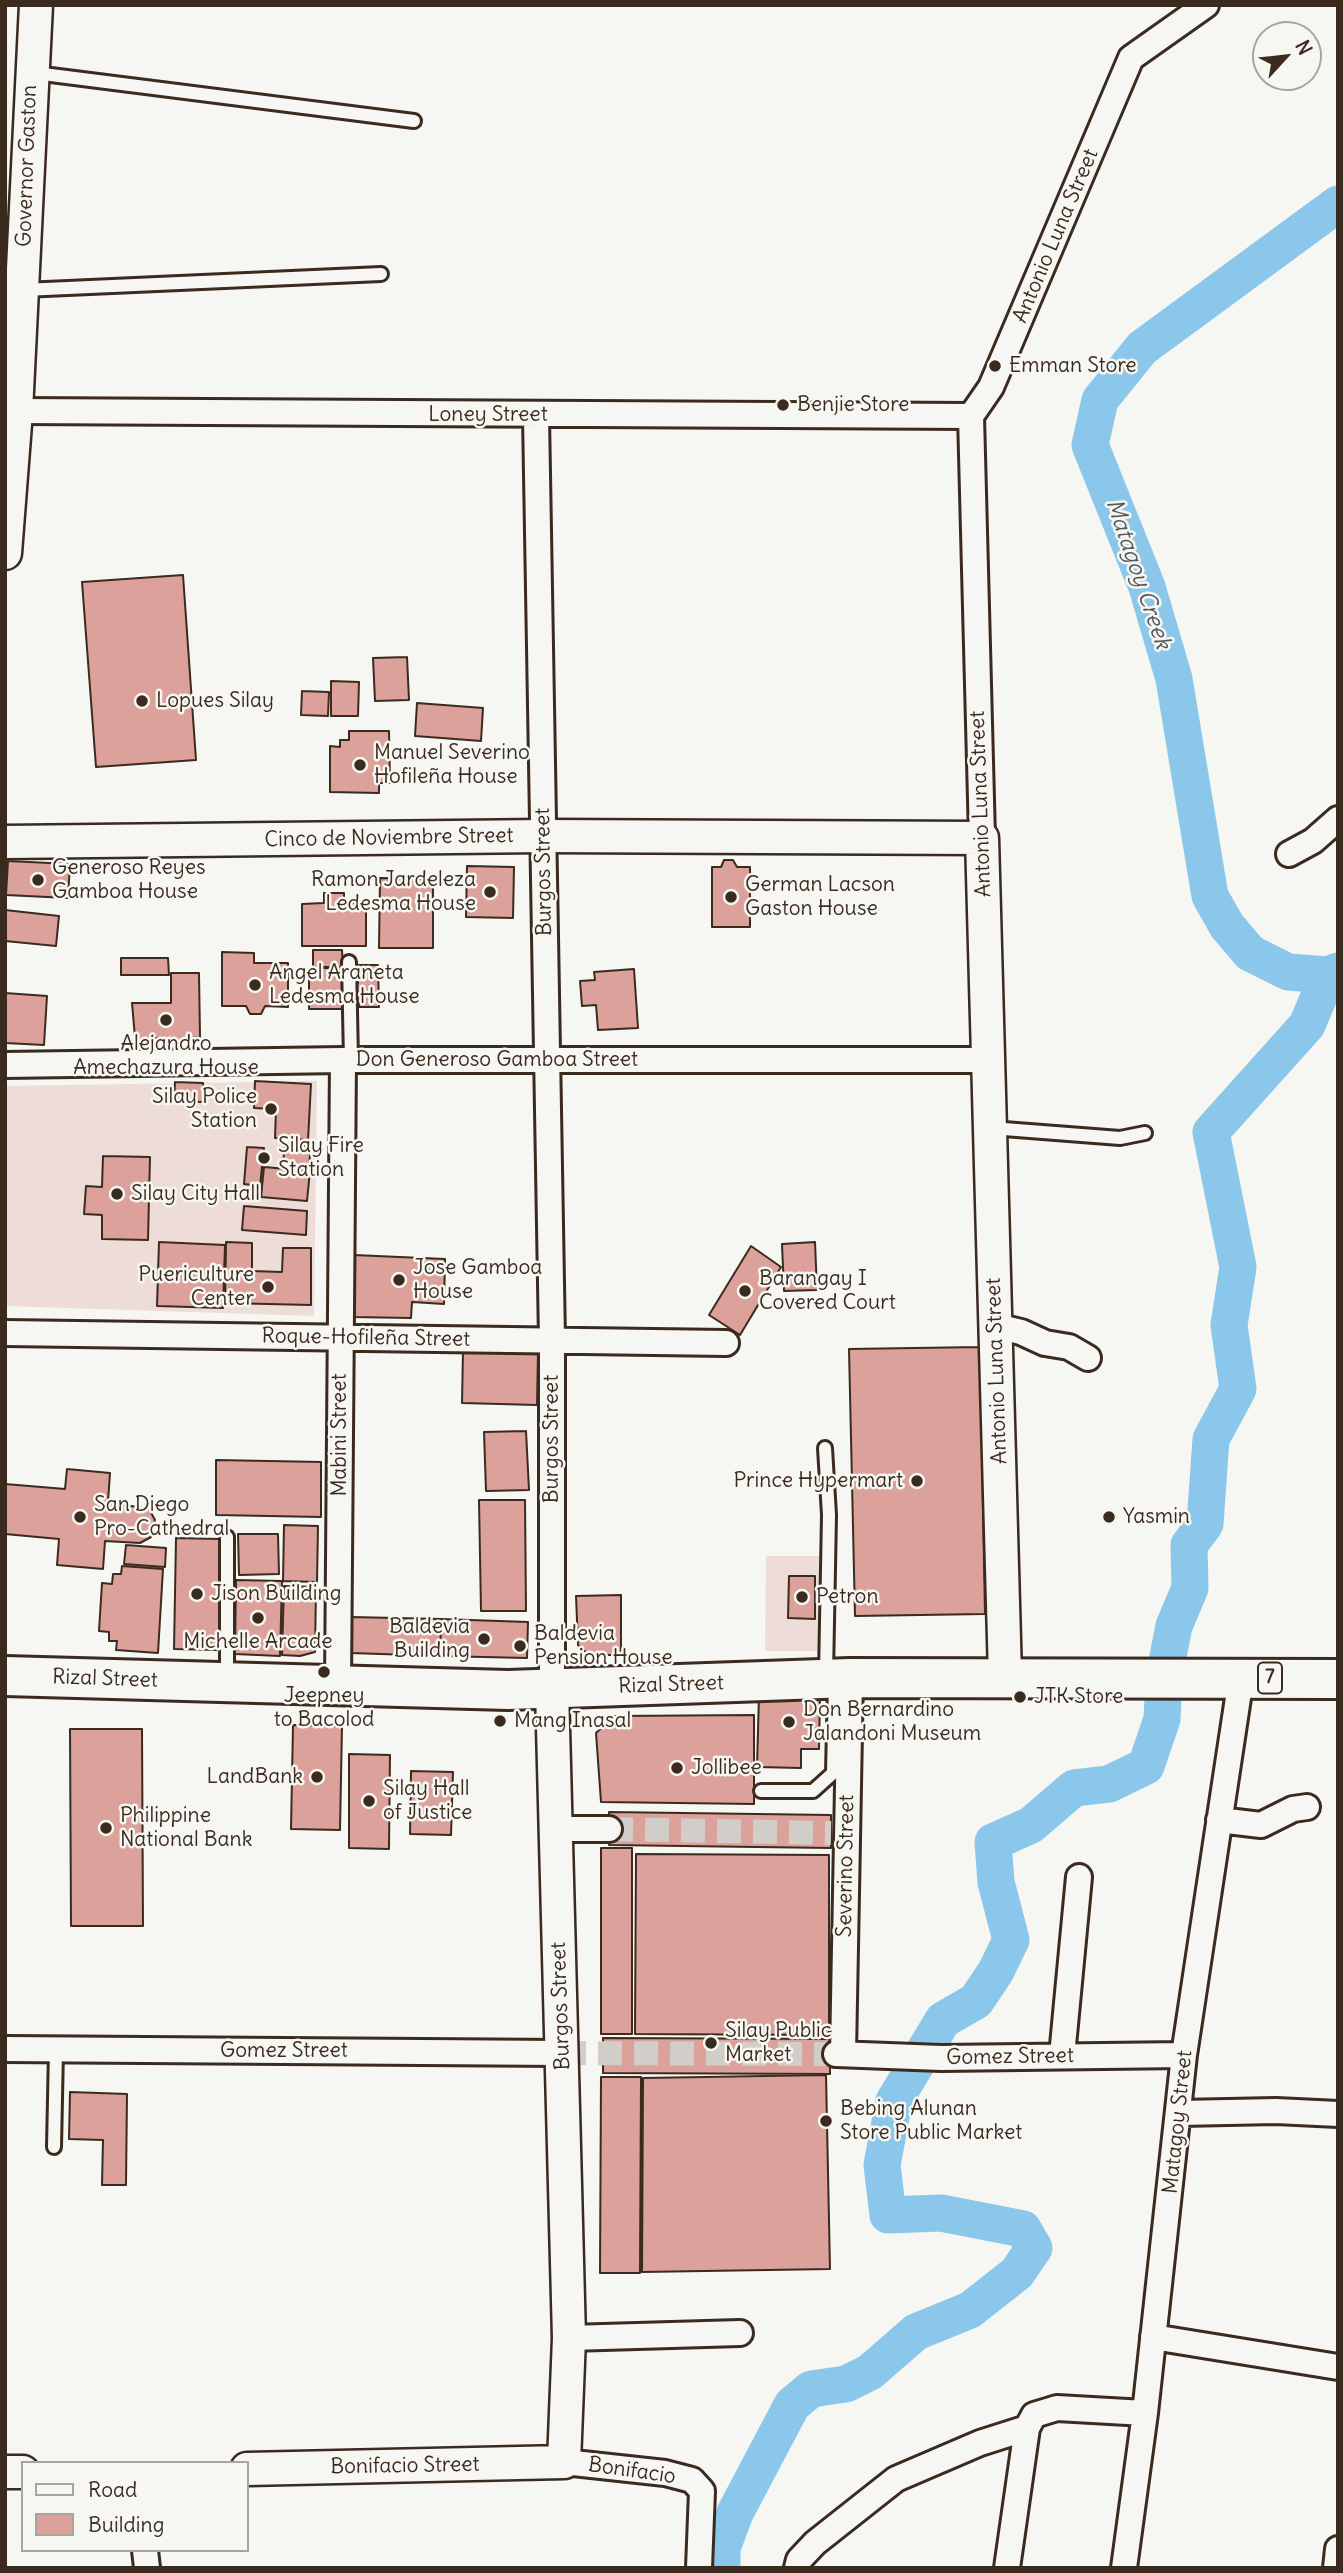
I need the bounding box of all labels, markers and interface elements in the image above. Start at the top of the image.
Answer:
north arrow [1252,21,1322,91]
text: N [1290,36,1318,59]
street label: Governor Gaston [12,84,42,248]
street label: Antonio Luna Street [1008,145,1104,327]
place label: Emman Store [1009,353,1137,379]
marker: Emman Store [987,358,1003,374]
place label: Benjie Store [797,392,909,418]
marker: Benjie Store [775,397,791,413]
street label: Loney Street [428,402,548,428]
water label: Matagoy Creek [1099,495,1177,653]
place label: Lopues Silay [156,688,274,714]
marker: Lopues Silay [134,693,150,709]
street label: Antonio Luna Street [965,710,997,898]
place label: Manuel Severino Hofileña House [374,740,530,790]
marker: Manuel Severino Hofileña House [352,757,368,773]
street label: Burgos Street [530,808,558,936]
street label: Cinco de Noviembre Street [264,823,514,853]
place label: Generoso Reyes Gamboa House [52,855,206,905]
place label: Ramon Jardeleza Ledesma House [311,867,476,917]
marker: Generoso Reyes Gamboa House [30,872,46,888]
place label: German Lacson Gaston House [745,872,895,922]
marker: Ramon Jardeleza Ledesma House [482,884,498,900]
marker: German Lacson Gaston House [723,889,739,905]
place label: Angel Araneta Ledesma House [269,960,420,1010]
marker: Angel Araneta Ledesma House [247,977,263,993]
marker: Alejandro Amechazura House [158,1012,174,1028]
place label: Alejandro Amechazura House [73,1031,259,1081]
street label: Don Generoso Gamboa Street [356,1047,638,1073]
place label: Silay Police Station [152,1084,257,1134]
marker: Silay Police Station [263,1101,279,1117]
place label: Silay Fire Station [278,1133,364,1183]
marker: Silay Fire Station [256,1150,272,1166]
place label: Silay City Hall [131,1181,260,1207]
marker: Silay City Hall [109,1186,125,1202]
place label: Jose Gamboa House [413,1255,542,1305]
place label: Puericulture Center [138,1262,254,1312]
place label: Barangay I Covered Court [759,1266,896,1316]
marker: Jose Gamboa House [391,1272,407,1288]
street label: Antonio Luna Street [981,1277,1013,1465]
marker: Puericulture Center [260,1279,276,1295]
marker: Barangay I Covered Court [737,1283,753,1299]
street label: Roque-Hofileña Street [261,1324,471,1352]
street label: Mabini Street [327,1373,353,1497]
street label: Burgos Street [539,1375,565,1503]
place label: Prince Hypermart [733,1468,903,1494]
marker: Prince Hypermart [909,1473,925,1489]
place label: San Diego Pro-Cathedral [94,1492,229,1542]
place label: Yasmin [1123,1504,1190,1530]
marker: San Diego Pro-Cathedral [72,1509,88,1525]
marker: Yasmin [1101,1509,1117,1525]
place label: Jison Building [211,1581,341,1607]
place label: Petron [816,1584,879,1610]
marker: Jison Building [189,1586,205,1602]
marker: Petron [794,1589,810,1605]
marker: Michelle Arcade [250,1610,266,1626]
place label: Baldevia Building [389,1614,470,1664]
place label: Baldevia Pension House [534,1621,673,1671]
place label: Michelle Arcade [183,1629,333,1655]
marker: Baldevia Building [476,1631,492,1647]
marker: Baldevia Pension House [512,1638,528,1654]
road number: 7 [1258,1662,1282,1694]
marker: Jeepney to Bacolod [316,1664,332,1680]
street label: Rizal Street [52,1665,158,1693]
street label: Rizal Street [618,1671,724,1699]
place label: Jeepney to Bacolod [274,1683,374,1733]
place label: JTK Store [1034,1684,1123,1710]
marker: JTK Store [1012,1689,1028,1705]
place label: Don Bernardino Jalandoni Museum [803,1697,981,1747]
place label: Mang Inasal [514,1708,631,1734]
marker: Mang Inasal [492,1713,508,1729]
marker: Don Bernardino Jalandoni Museum [781,1714,797,1730]
place label: Jollibee [691,1755,762,1781]
marker: Jollibee [669,1760,685,1776]
place label: LandBank [207,1764,303,1790]
marker: LandBank [309,1769,325,1785]
place label: Silay Hall of Justice [383,1776,472,1826]
marker: Silay Hall of Justice [361,1793,377,1809]
street label: Severino Street [832,1794,860,1938]
place label: Philippine National Bank [120,1803,252,1853]
marker: Philippine National Bank [98,1820,114,1836]
street label: Burgos Street [546,1941,576,2071]
place label: Silay Public Market [725,2018,831,2068]
marker: Silay Public Market [703,2035,719,2051]
street label: Gomez Street [220,2038,348,2064]
street label: Gomez Street [946,2043,1074,2071]
street label: Matagoy Street [1158,2049,1198,2195]
place label: Bebing Alunan Store Public Market [840,2096,1022,2146]
marker: Bebing Alunan Store Public Market [818,2113,834,2129]
street label: Bonifacio Street [330,2452,480,2480]
street label: Bonifacio [587,2452,677,2490]
legend [21,2461,248,2552]
text: Road [88,2476,137,2503]
text: Building [88,2511,164,2538]

